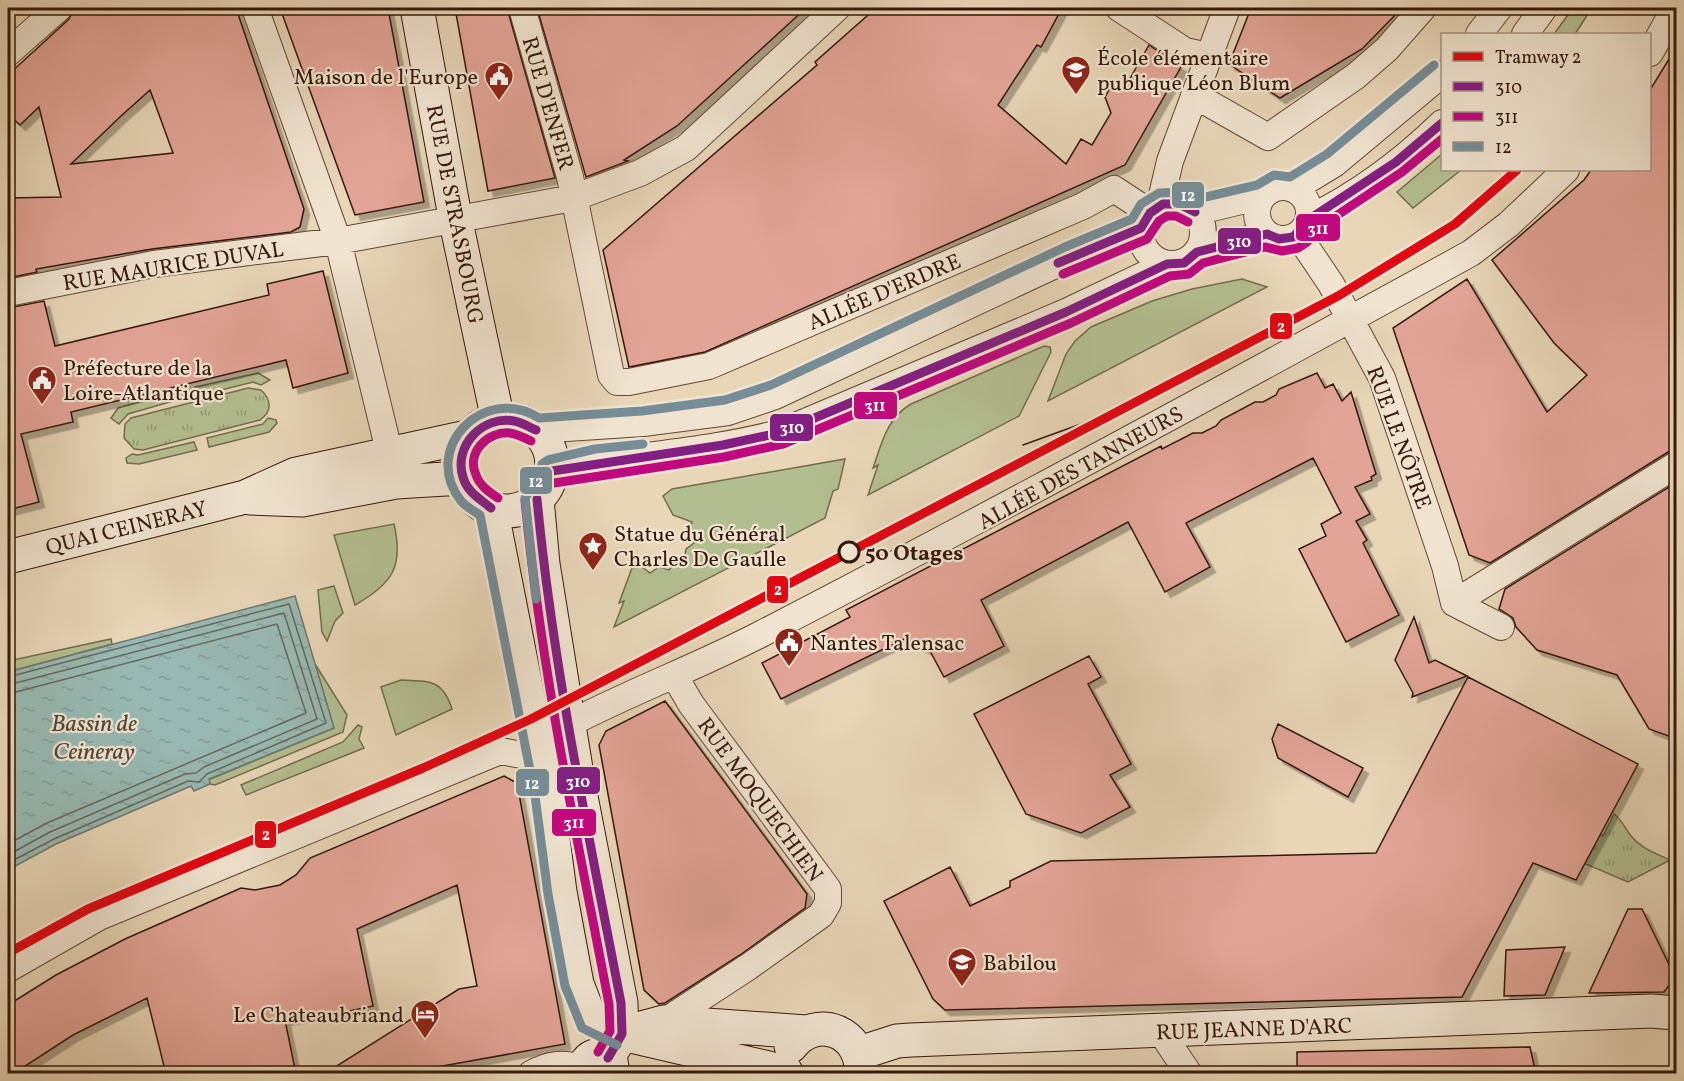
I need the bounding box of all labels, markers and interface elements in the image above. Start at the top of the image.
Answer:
street label: RUE D'ENFER [513,33,580,174]
legend [1441,33,1651,171]
place label: École élémentaire publique Léon Blum [1097,44,1290,100]
text: Tramway 2 [1495,46,1581,71]
school or university icon: École élémentaire publique Léon Blum [1060,54,1092,96]
public building icon: Maison de l'Europe [483,60,515,102]
place label: Maison de l'Europe [294,63,478,94]
text: 310 [1495,76,1522,101]
street label: RUE DE STRASBOURG [417,102,490,327]
text: 311 [1495,106,1518,131]
text: 12 [1495,136,1512,161]
line badge: 12 [1171,181,1205,209]
text: 12 [1181,186,1195,208]
line badge: 311 [1295,213,1341,242]
text: 311 [1307,219,1329,241]
line badge: 310 [1217,227,1262,255]
text: 310 [1227,232,1251,254]
street label: RUE MAURICE DUVAL [61,235,286,300]
street label: ALLÉE D'ERDRE [804,247,966,340]
line badge: 2 [1269,312,1293,340]
text: 2 [1277,317,1285,339]
place label: Préfecture de la Loire-Atlantique [63,354,224,410]
street label: RUE LE NÔTRE [1357,362,1438,514]
public building icon: Préfecture de la Loire-Atlantique [26,364,58,406]
line badge: 311 [853,391,898,420]
text: 311 [864,396,886,418]
street label: ALLÉE DES TANNEURS [973,400,1190,539]
line badge: 310 [769,413,814,442]
text: 310 [780,418,804,440]
line badge: 12 [519,466,553,495]
text: 12 [529,472,543,494]
street label: QUAI CEINERAY [43,494,211,564]
place label: Statue du Général Charles De Gaulle [614,520,786,576]
place icon: Statue du Général Charles De Gaulle [577,530,609,572]
place label: 50 Otages [865,539,964,570]
marker: 50 Otages [838,541,860,563]
line badge: 2 [766,575,789,604]
text: 2 [774,580,782,602]
public building icon: Nantes Talensac [773,626,805,668]
place label: Nantes Talensac [810,629,965,660]
water label: Bassin de Ceineray [51,708,137,770]
street label: RUE MOQUECHIEN [689,712,829,889]
line badge: 310 [556,766,601,795]
line badge: 12 [515,768,550,797]
text: 310 [566,772,590,794]
text: 12 [525,774,539,796]
line badge: 311 [551,808,597,837]
text: 311 [563,813,585,835]
line badge: 2 [254,820,277,849]
text: 2 [262,825,270,847]
school or university icon: Babilou [946,946,978,988]
place label: Babilou [983,949,1057,980]
hotel icon: Le Chateaubriand [409,998,441,1040]
place label: Le Chateaubriand [233,1001,404,1032]
street label: RUE JEANNE D'ARC [1155,1012,1353,1049]

